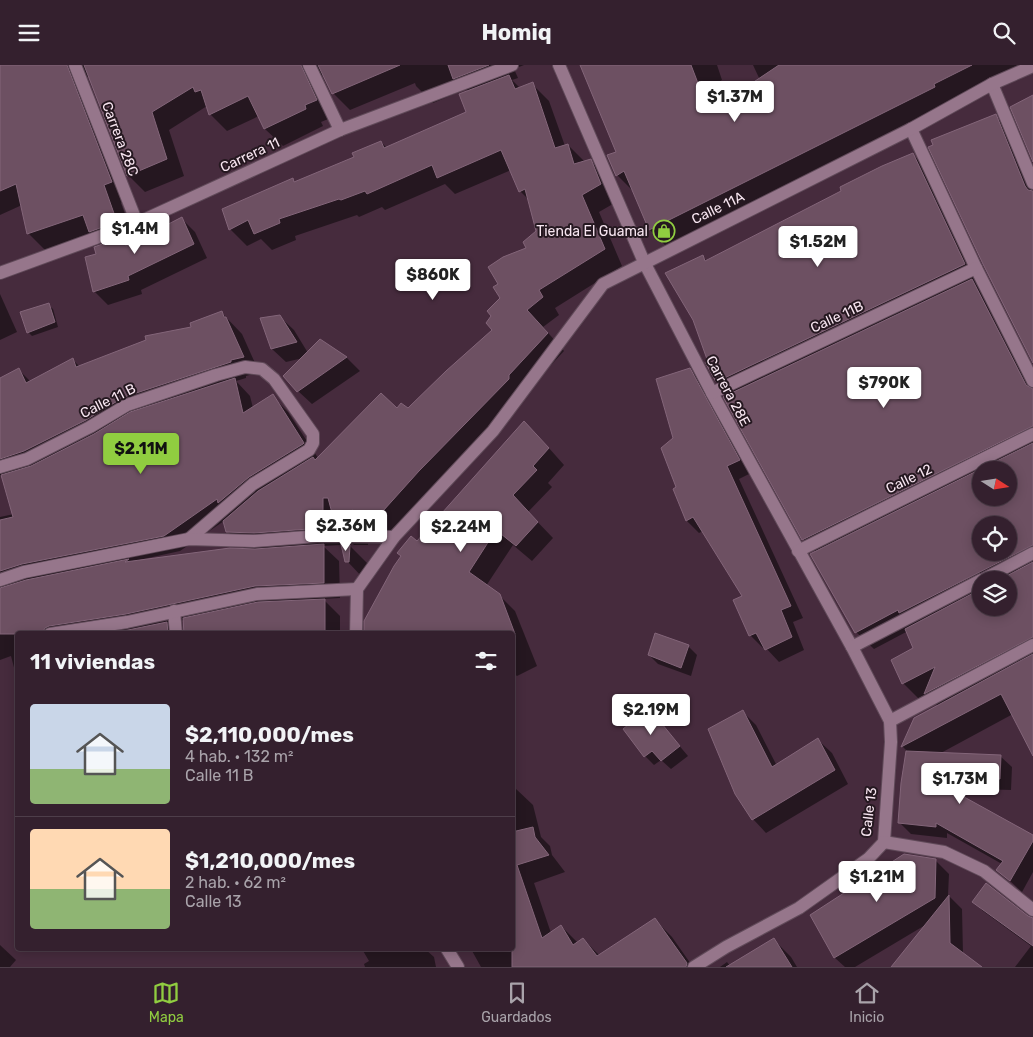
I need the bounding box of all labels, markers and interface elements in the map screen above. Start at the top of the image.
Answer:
icon: menu [15,19,43,47]
text: Homiq [481,19,552,46]
icon: search [990,19,1018,47]
pin: $1.37M [694,80,776,123]
text: $1.37M [707,87,763,106]
street label: Carrera 28C [98,99,142,179]
street label: Carrera 11 [218,134,282,176]
street label: Calle 11A [689,188,748,228]
pin: $1.4M [100,213,170,255]
text: $1.4M [111,219,159,238]
shop icon: Tienda El Guamal [652,219,676,243]
place label: Tienda El Guamal [536,223,648,240]
pin: $1.52M [777,225,859,268]
text: $1.52M [789,232,847,251]
pin: $860K [398,259,468,301]
text: $860K [406,265,460,284]
street label: Calle 11B [808,297,866,337]
street label: Carrera 28E [702,353,754,429]
pin: $790K [849,367,919,409]
text: $790K [858,373,910,392]
street label: Calle 11 B [77,380,139,422]
pin: $2.11M [100,433,182,475]
text: $2.11M [114,439,168,458]
street label: Calle 12 [883,461,935,497]
north arrow [972,461,1018,506]
map controls [972,461,1017,616]
pin: $2.36M [305,509,387,552]
pin: $2.24M [420,511,502,553]
text: $2.36M [316,516,376,535]
button: locate [972,516,1017,561]
text: $2.24M [431,517,491,536]
button: layers [972,571,1017,616]
icon: filters [472,647,500,675]
text: 11 viviendas [30,649,155,674]
pin: $2.19M [610,693,692,736]
text: $2.19M [623,700,679,719]
text: $2,110,000/mes [185,722,354,747]
icon: home [70,724,130,784]
text: 4 hab. · 132 m² [185,747,293,766]
pin: $1.73M [919,763,1001,805]
text: Calle 11 B [185,766,253,785]
text: $1.73M [932,769,988,788]
street label: Calle 13 [858,786,880,838]
text: $1,210,000/mes [185,848,355,873]
icon: home [70,849,130,909]
pin: $1.21M [836,861,918,903]
text: $1.21M [850,867,904,886]
text: 2 hab. · 62 m² [185,873,286,892]
text: Calle 13 [185,892,242,911]
tab: Mapa [149,979,184,1026]
tab: Guardados [481,979,552,1026]
tab: Inicio [849,979,884,1026]

